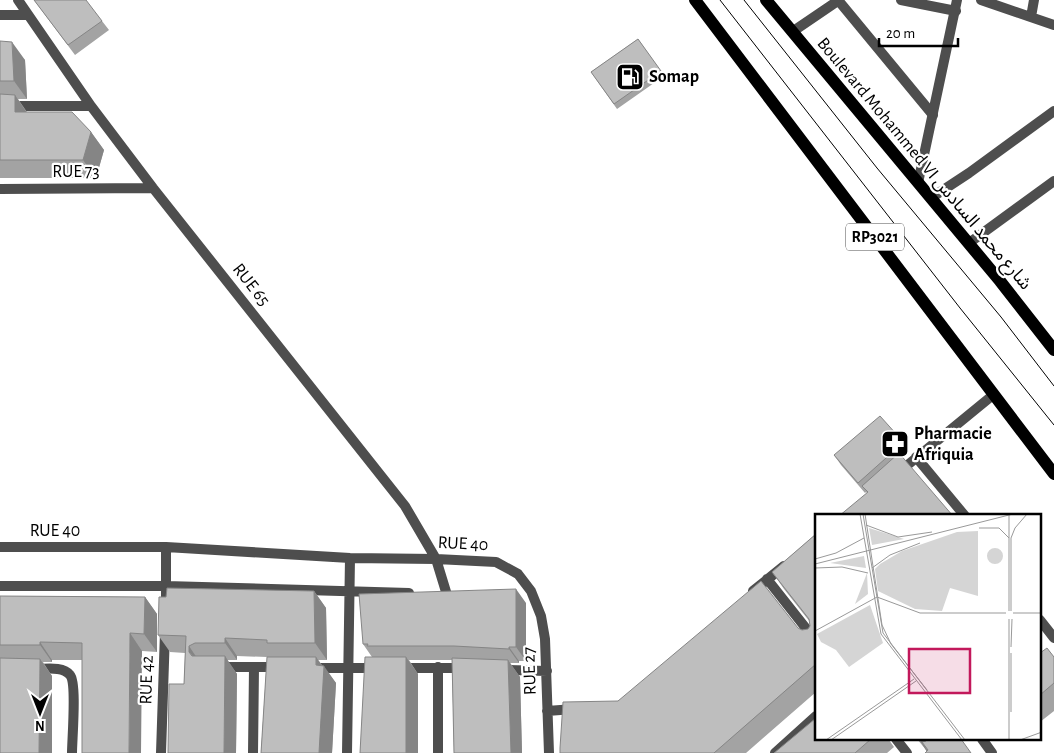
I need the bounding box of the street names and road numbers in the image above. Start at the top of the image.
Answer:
street label: Boulevard Mohammed VI شارع محمد السادس [810,35,1035,296]
street label: RUE 73 [52,163,100,181]
road number: RP3021 [846,223,904,250]
street label: RUE 65 [229,260,273,310]
street label: RUE 40 [30,522,80,540]
street label: RUE 40 [437,534,489,554]
street label: RUE 27 [520,647,540,695]
street label: RUE 42 [137,655,157,705]

